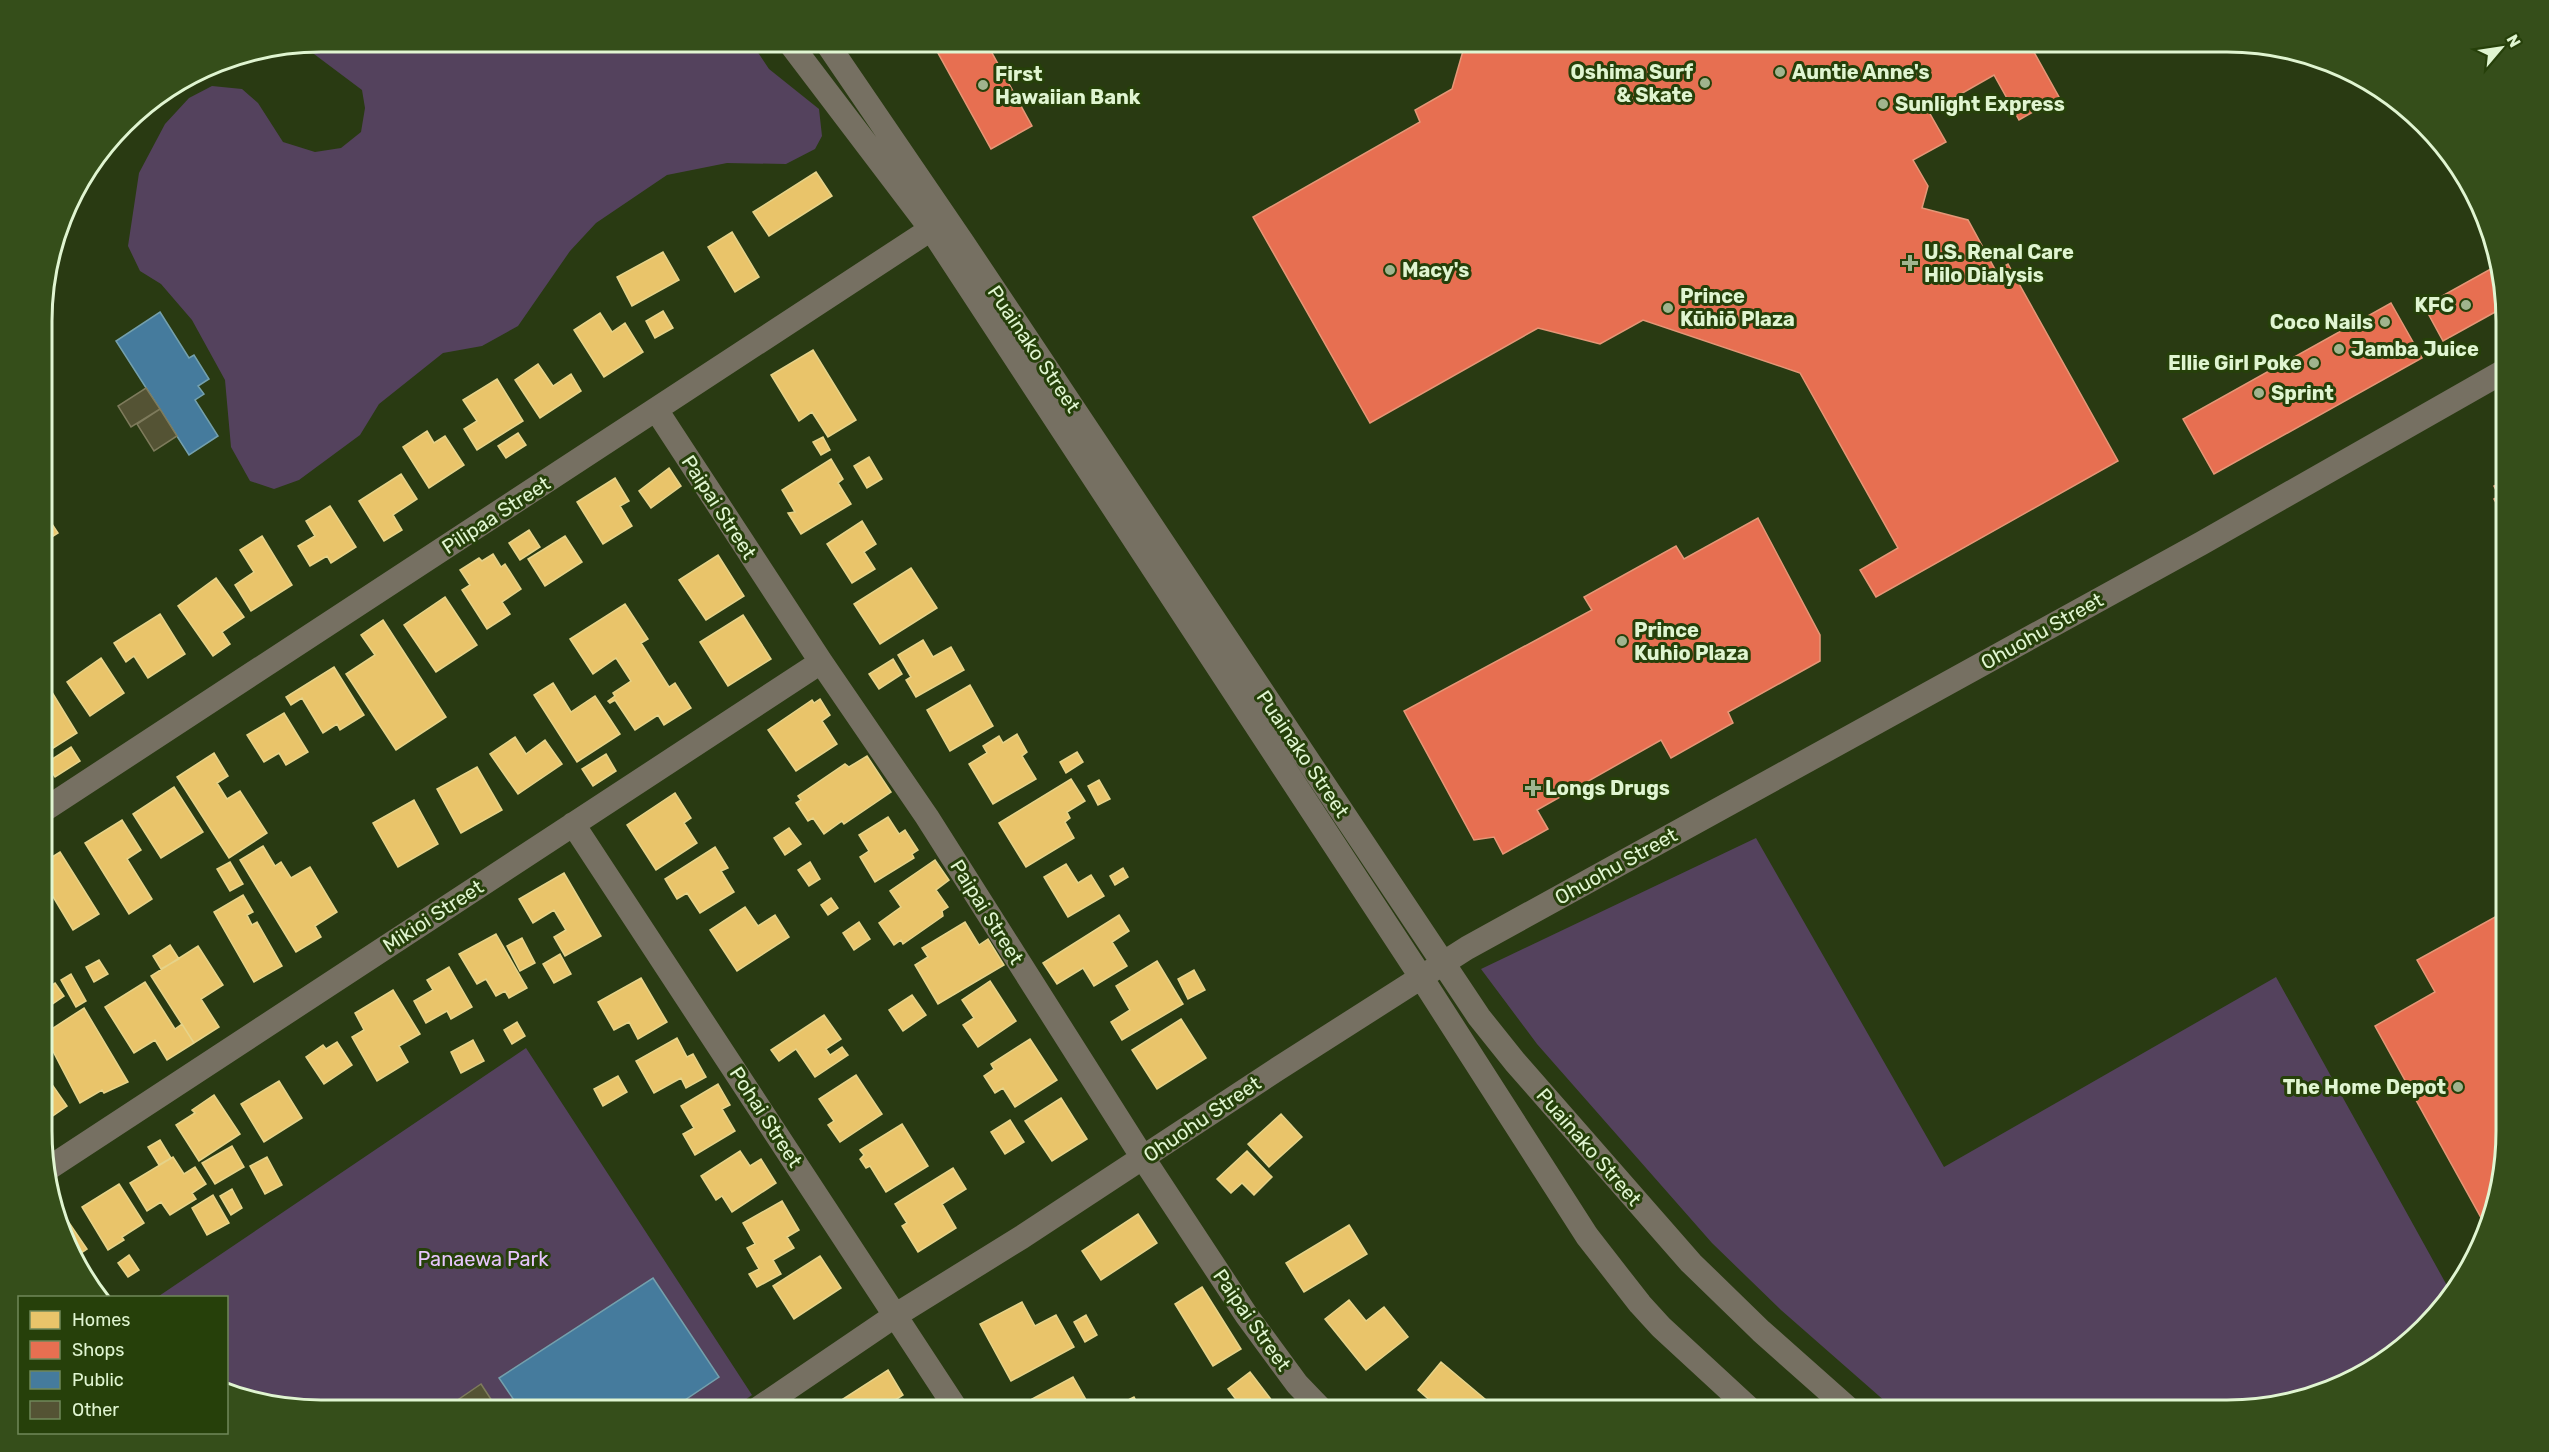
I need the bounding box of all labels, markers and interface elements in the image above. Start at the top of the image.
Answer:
north arrow [2471,18,2531,78]
text: N [2503,31,2525,51]
place label: Oshima Surf & Skate [1571,60,1693,107]
place label: Auntie Anne's [1792,60,1929,84]
place label: First Hawaiian Bank [995,62,1141,109]
marker: Auntie Anne's [1773,65,1787,79]
marker: Oshima Surf & Skate [1698,76,1712,90]
marker: First Hawaiian Bank [976,78,990,92]
place label: Sunlight Express [1895,92,2065,116]
marker: Sunlight Express [1876,97,1890,111]
place label: U.S. Renal Care Hilo Dialysis [1924,240,2074,287]
marker: U.S. Renal Care Hilo Dialysis [1901,254,1919,272]
place label: Macy's [1402,258,1469,282]
marker: Macy's [1383,263,1397,277]
street label: Puainako Street [983,281,1085,417]
place label: Prince Kūhiō Plaza [1680,284,1795,331]
place label: KFC [2414,293,2454,317]
marker: KFC [2459,298,2473,312]
marker: Prince Kūhiō Plaza [1661,301,1675,315]
place label: Coco Nails [2270,310,2373,334]
marker: Coco Nails [2378,315,2392,329]
place label: Jamba Juice [2351,337,2479,361]
marker: Jamba Juice [2332,342,2346,356]
place label: Ellie Girl Poke [2168,351,2302,375]
marker: Ellie Girl Poke [2307,356,2321,370]
place label: Sprint [2271,381,2334,405]
marker: Sprint [2252,386,2266,400]
street label: Paipai Street [677,451,762,564]
street label: Pilipaa Street [437,471,555,559]
street label: Ohuohu Street [1977,587,2108,675]
place label: Prince Kuhio Plaza [1634,618,1749,665]
marker: Prince Kuhio Plaza [1615,634,1629,648]
street label: Puainako Street [1252,686,1354,822]
place label: Longs Drugs [1545,776,1670,800]
marker: Longs Drugs [1526,781,1540,795]
street label: Ohuohu Street [1551,822,1682,910]
street label: Paipai Street [945,855,1029,969]
street label: Mikioi Street [378,875,488,957]
street label: Pohai Street [725,1062,807,1172]
street label: Ohuohu Street [1139,1071,1265,1167]
place label: The Home Depot [2283,1075,2446,1099]
marker: The Home Depot [2451,1080,2465,1094]
street label: Puainako Street [1531,1083,1647,1211]
park label: Panaewa Park [417,1247,549,1271]
street label: Paipai Street [1208,1264,1296,1376]
legend [18,1296,228,1434]
text: Homes [72,1309,130,1331]
text: Shops [72,1339,124,1361]
text: Public [72,1369,124,1391]
text: Other [72,1399,119,1421]

